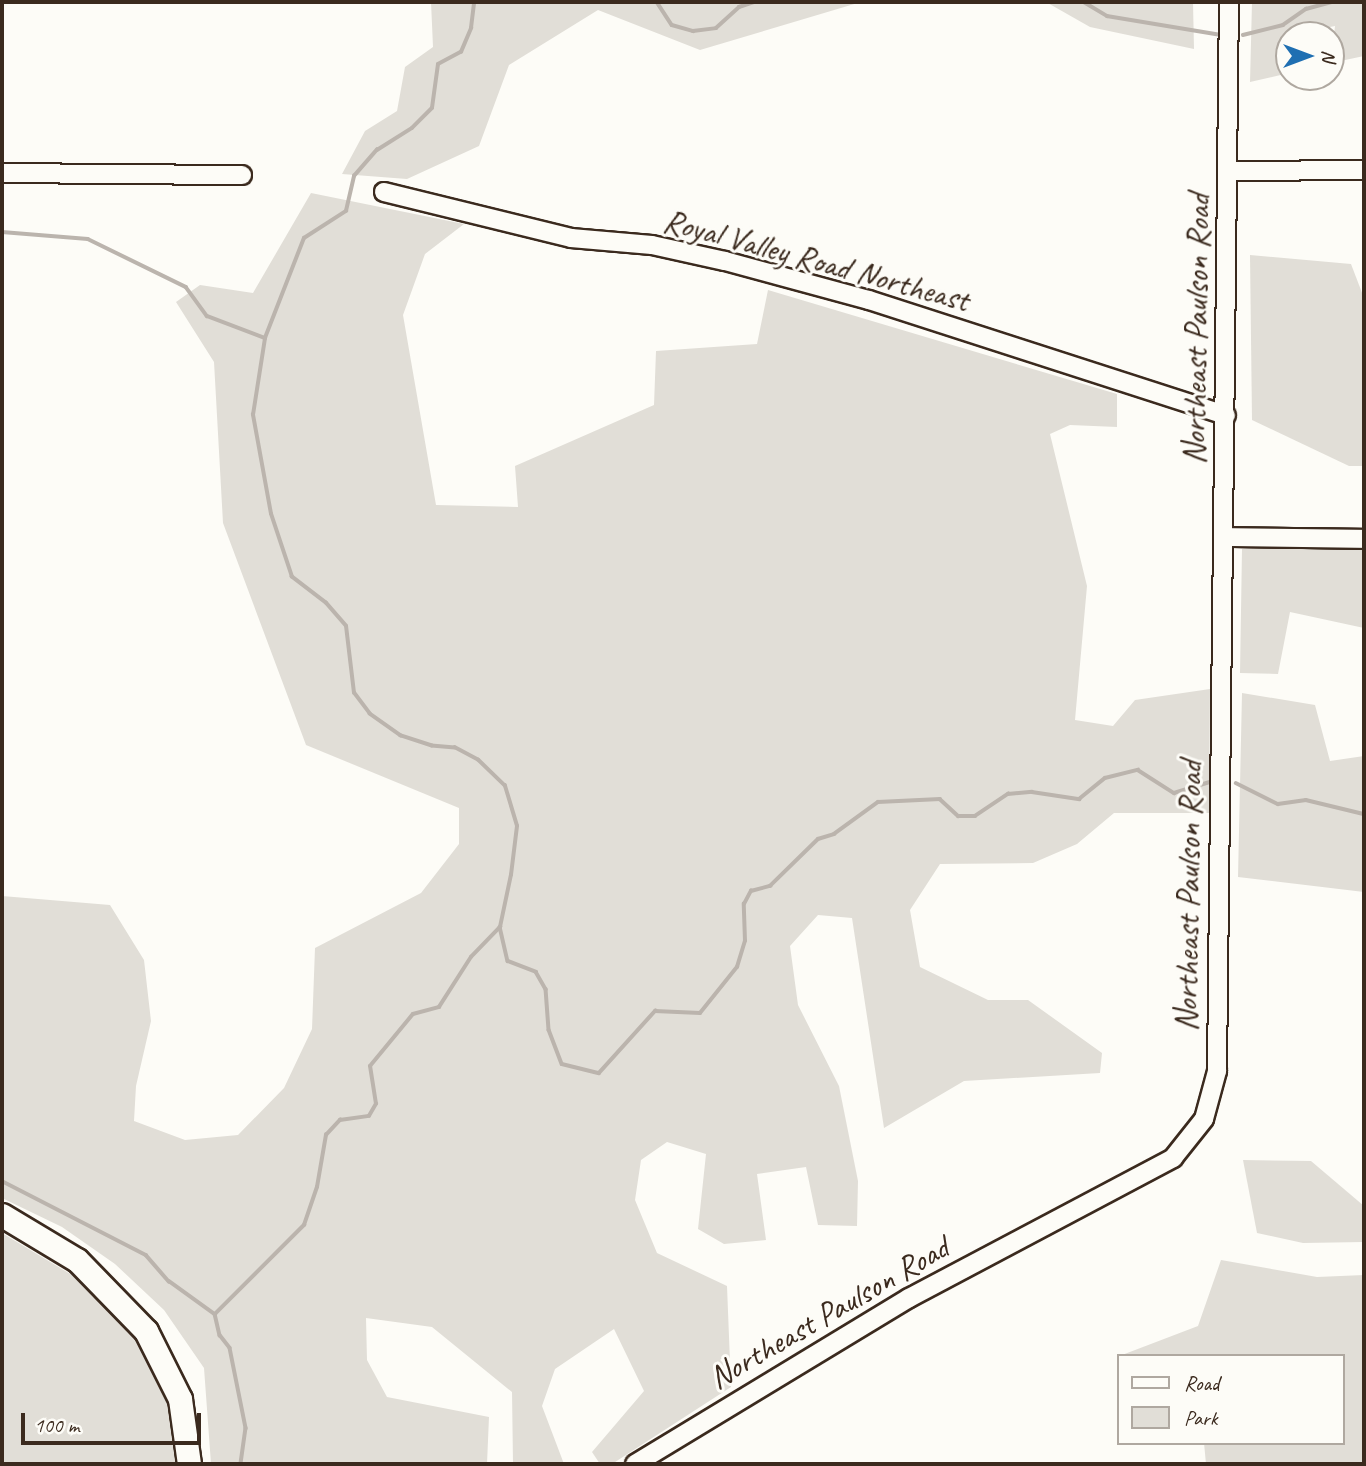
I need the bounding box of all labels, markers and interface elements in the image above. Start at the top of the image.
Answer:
north arrow [1275,21,1345,91]
text: N [1317,50,1341,62]
street label: Northeast Paulson Road [1175,193,1219,465]
street label: Royal Valley Road Northeast [658,201,974,321]
street label: Northeast Paulson Road [1167,760,1211,1032]
street label: Northeast Paulson Road [702,1228,956,1398]
legend [1118,1354,1345,1445]
text: Road [1184,1370,1219,1396]
scale bar [24,1400,205,1444]
text: Park [1184,1405,1217,1431]
text: 100 m [34,1412,79,1438]

